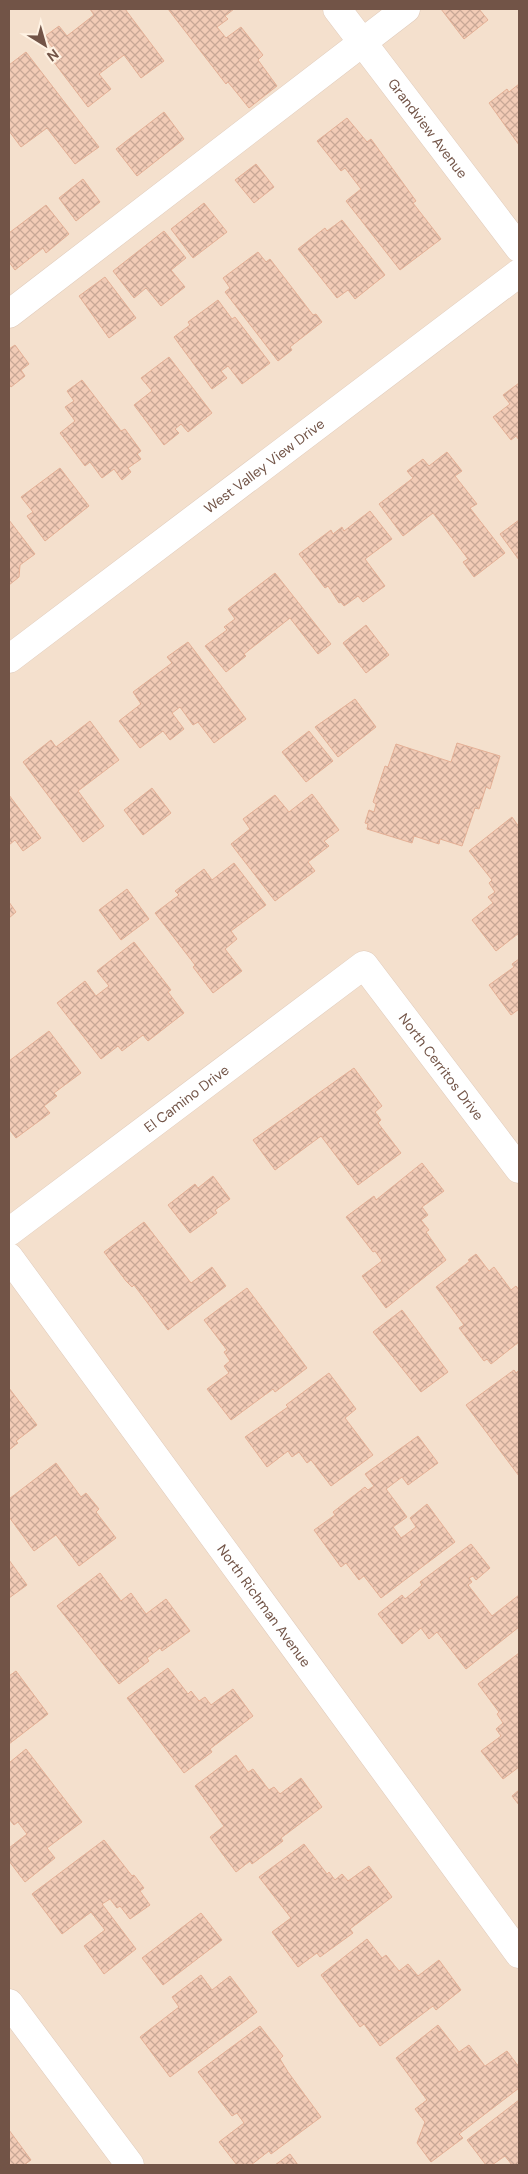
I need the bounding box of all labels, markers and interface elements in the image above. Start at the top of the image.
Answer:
north arrow [20,20,70,70]
text: N [43,45,62,66]
street label: Grandview Avenue [384,75,472,182]
street label: West Valley View Drive [200,414,328,517]
street label: North Cerritos Drive [395,1010,488,1124]
street label: El Camino Drive [140,1061,232,1136]
street label: North Richman Avenue [213,1541,315,1671]

